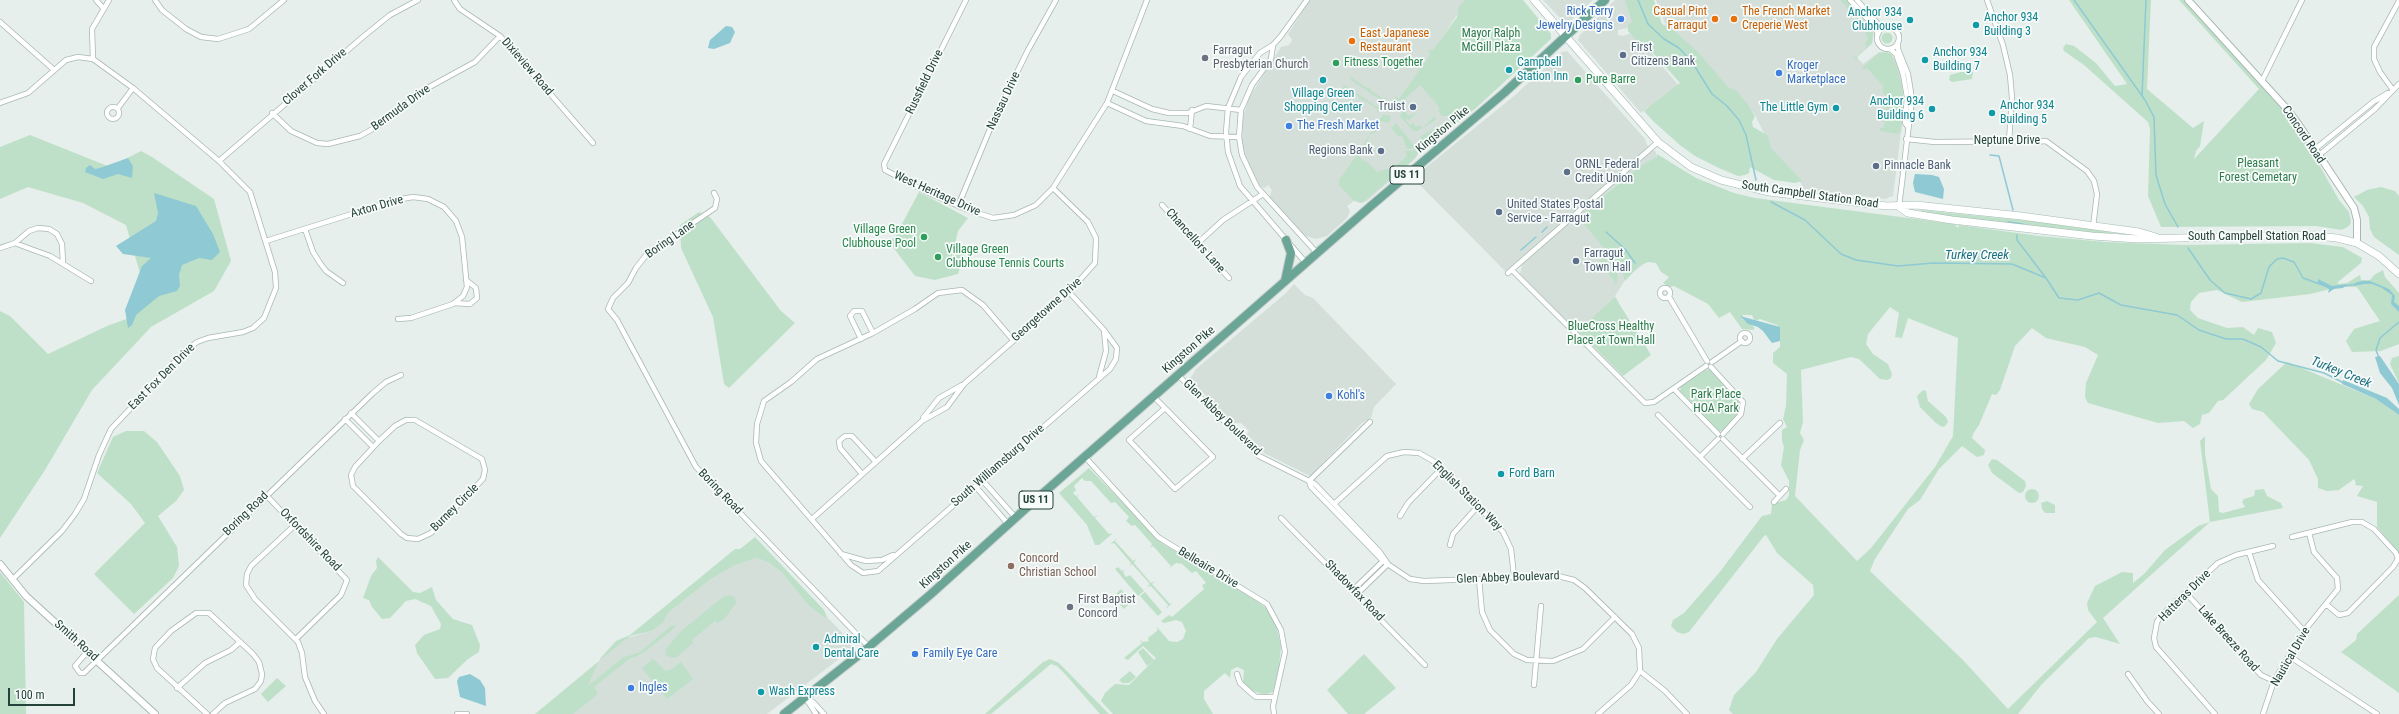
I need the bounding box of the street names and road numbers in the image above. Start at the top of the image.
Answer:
street label: Dixieview Road [498,35,556,99]
street label: Clover Fork Drive [280,45,350,109]
street label: Russfield Drive [903,47,947,117]
street label: Nassau Drive [984,70,1024,132]
street label: Bermuda Drive [369,82,433,134]
street label: Concord Road [2278,103,2328,167]
street label: Kingston Pike [1414,104,1472,156]
street label: Neptune Drive [1974,134,2040,148]
road number: US 11 [1390,166,1424,184]
street label: West Heritage Drive [891,168,983,220]
street label: South Campbell Station Road [1741,178,1879,212]
street label: Axton Drive [349,193,405,221]
street label: Chancellors Lane [1162,206,1228,276]
street label: Boring Lane [643,218,697,262]
street label: South Campbell Station Road [2188,230,2326,244]
street label: Georgetowne Drive [1009,275,1085,345]
street label: Kingston Pike [1160,323,1218,377]
street label: East Fox Den Drive [126,341,198,413]
street label: Glen Abbey Boulevard [1180,377,1264,459]
street label: South Williamsburg Drive [949,422,1047,510]
street label: English Station Way [1429,458,1505,534]
street label: Boring Road [695,466,745,518]
street label: Burney Circle [428,481,482,535]
street label: Boring Road [220,489,272,539]
road number: US 11 [1019,491,1053,509]
street label: Oxfordshire Road [276,506,344,574]
street label: Kingston Pike [917,538,975,592]
street label: Belleaire Drive [1175,544,1241,592]
street label: Shadowfax Road [1321,558,1387,624]
street label: Hatteras Drive [2156,567,2214,625]
street label: Glen Abbey Boulevard [1456,569,1560,587]
street label: Lake Breeze Road [2195,603,2261,675]
street label: Smith Road [51,618,101,664]
street label: Nautical Drive [2268,625,2314,689]

